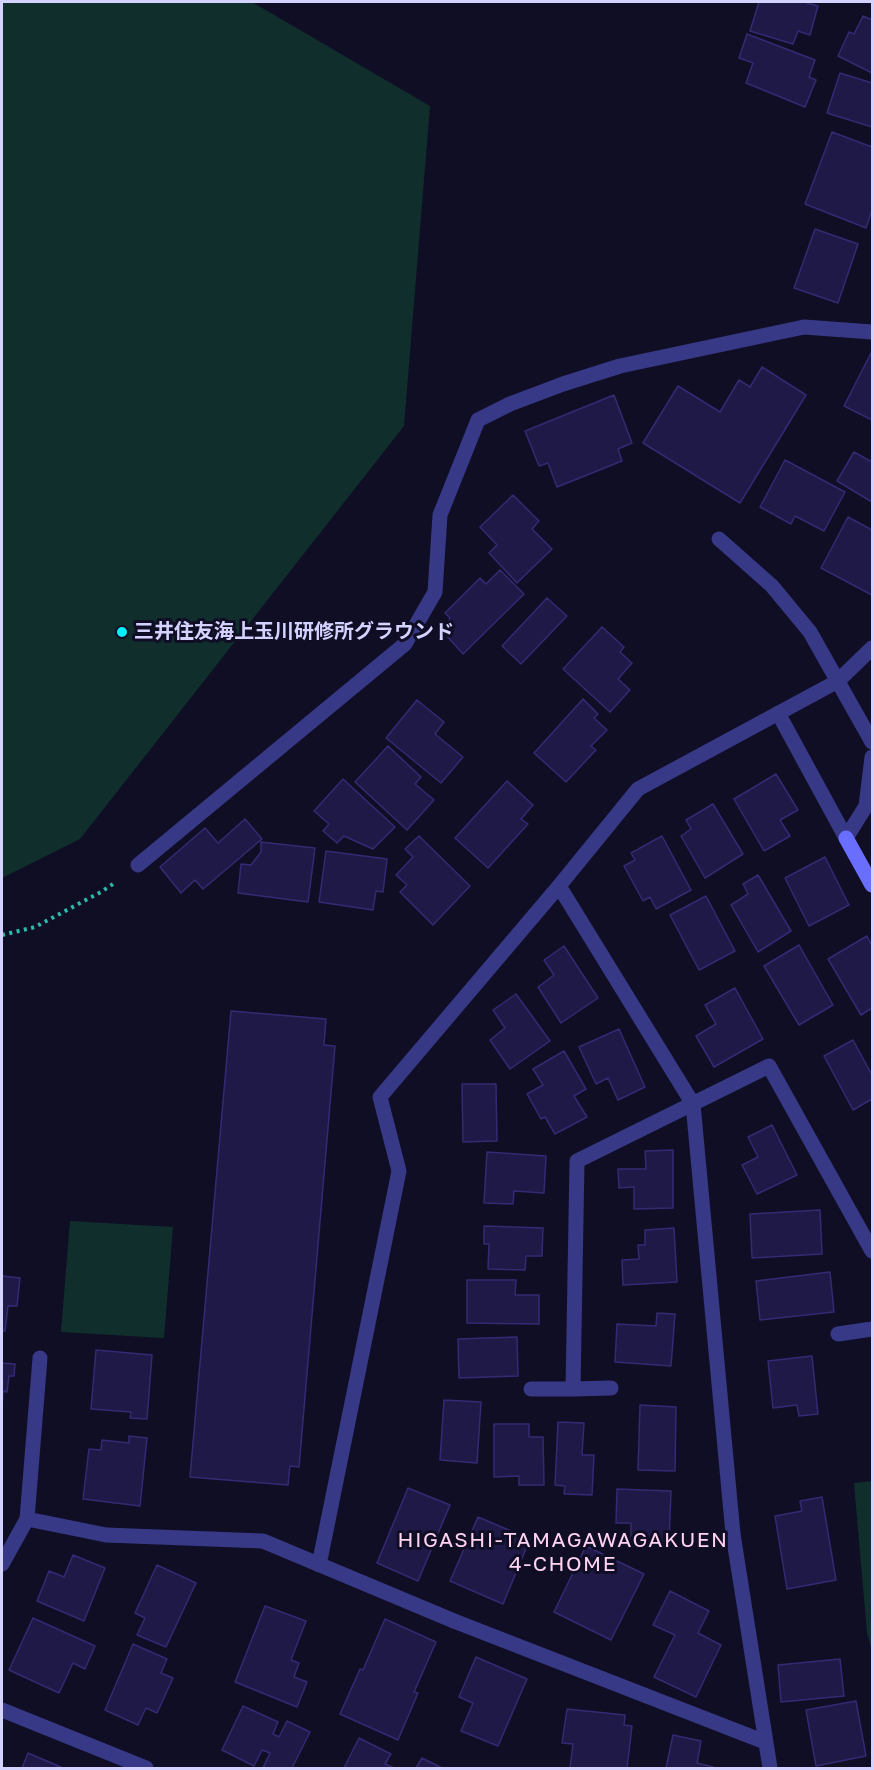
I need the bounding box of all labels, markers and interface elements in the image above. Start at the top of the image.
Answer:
place label: 三井住友海上玉川研修所グラウンド [134,620,454,644]
marker: 三井住友海上玉川研修所グラウンド [115,625,129,639]
district label: HIGASHI-TAMAGAWAGAKUEN 4-CHOME [397,1527,729,1577]

